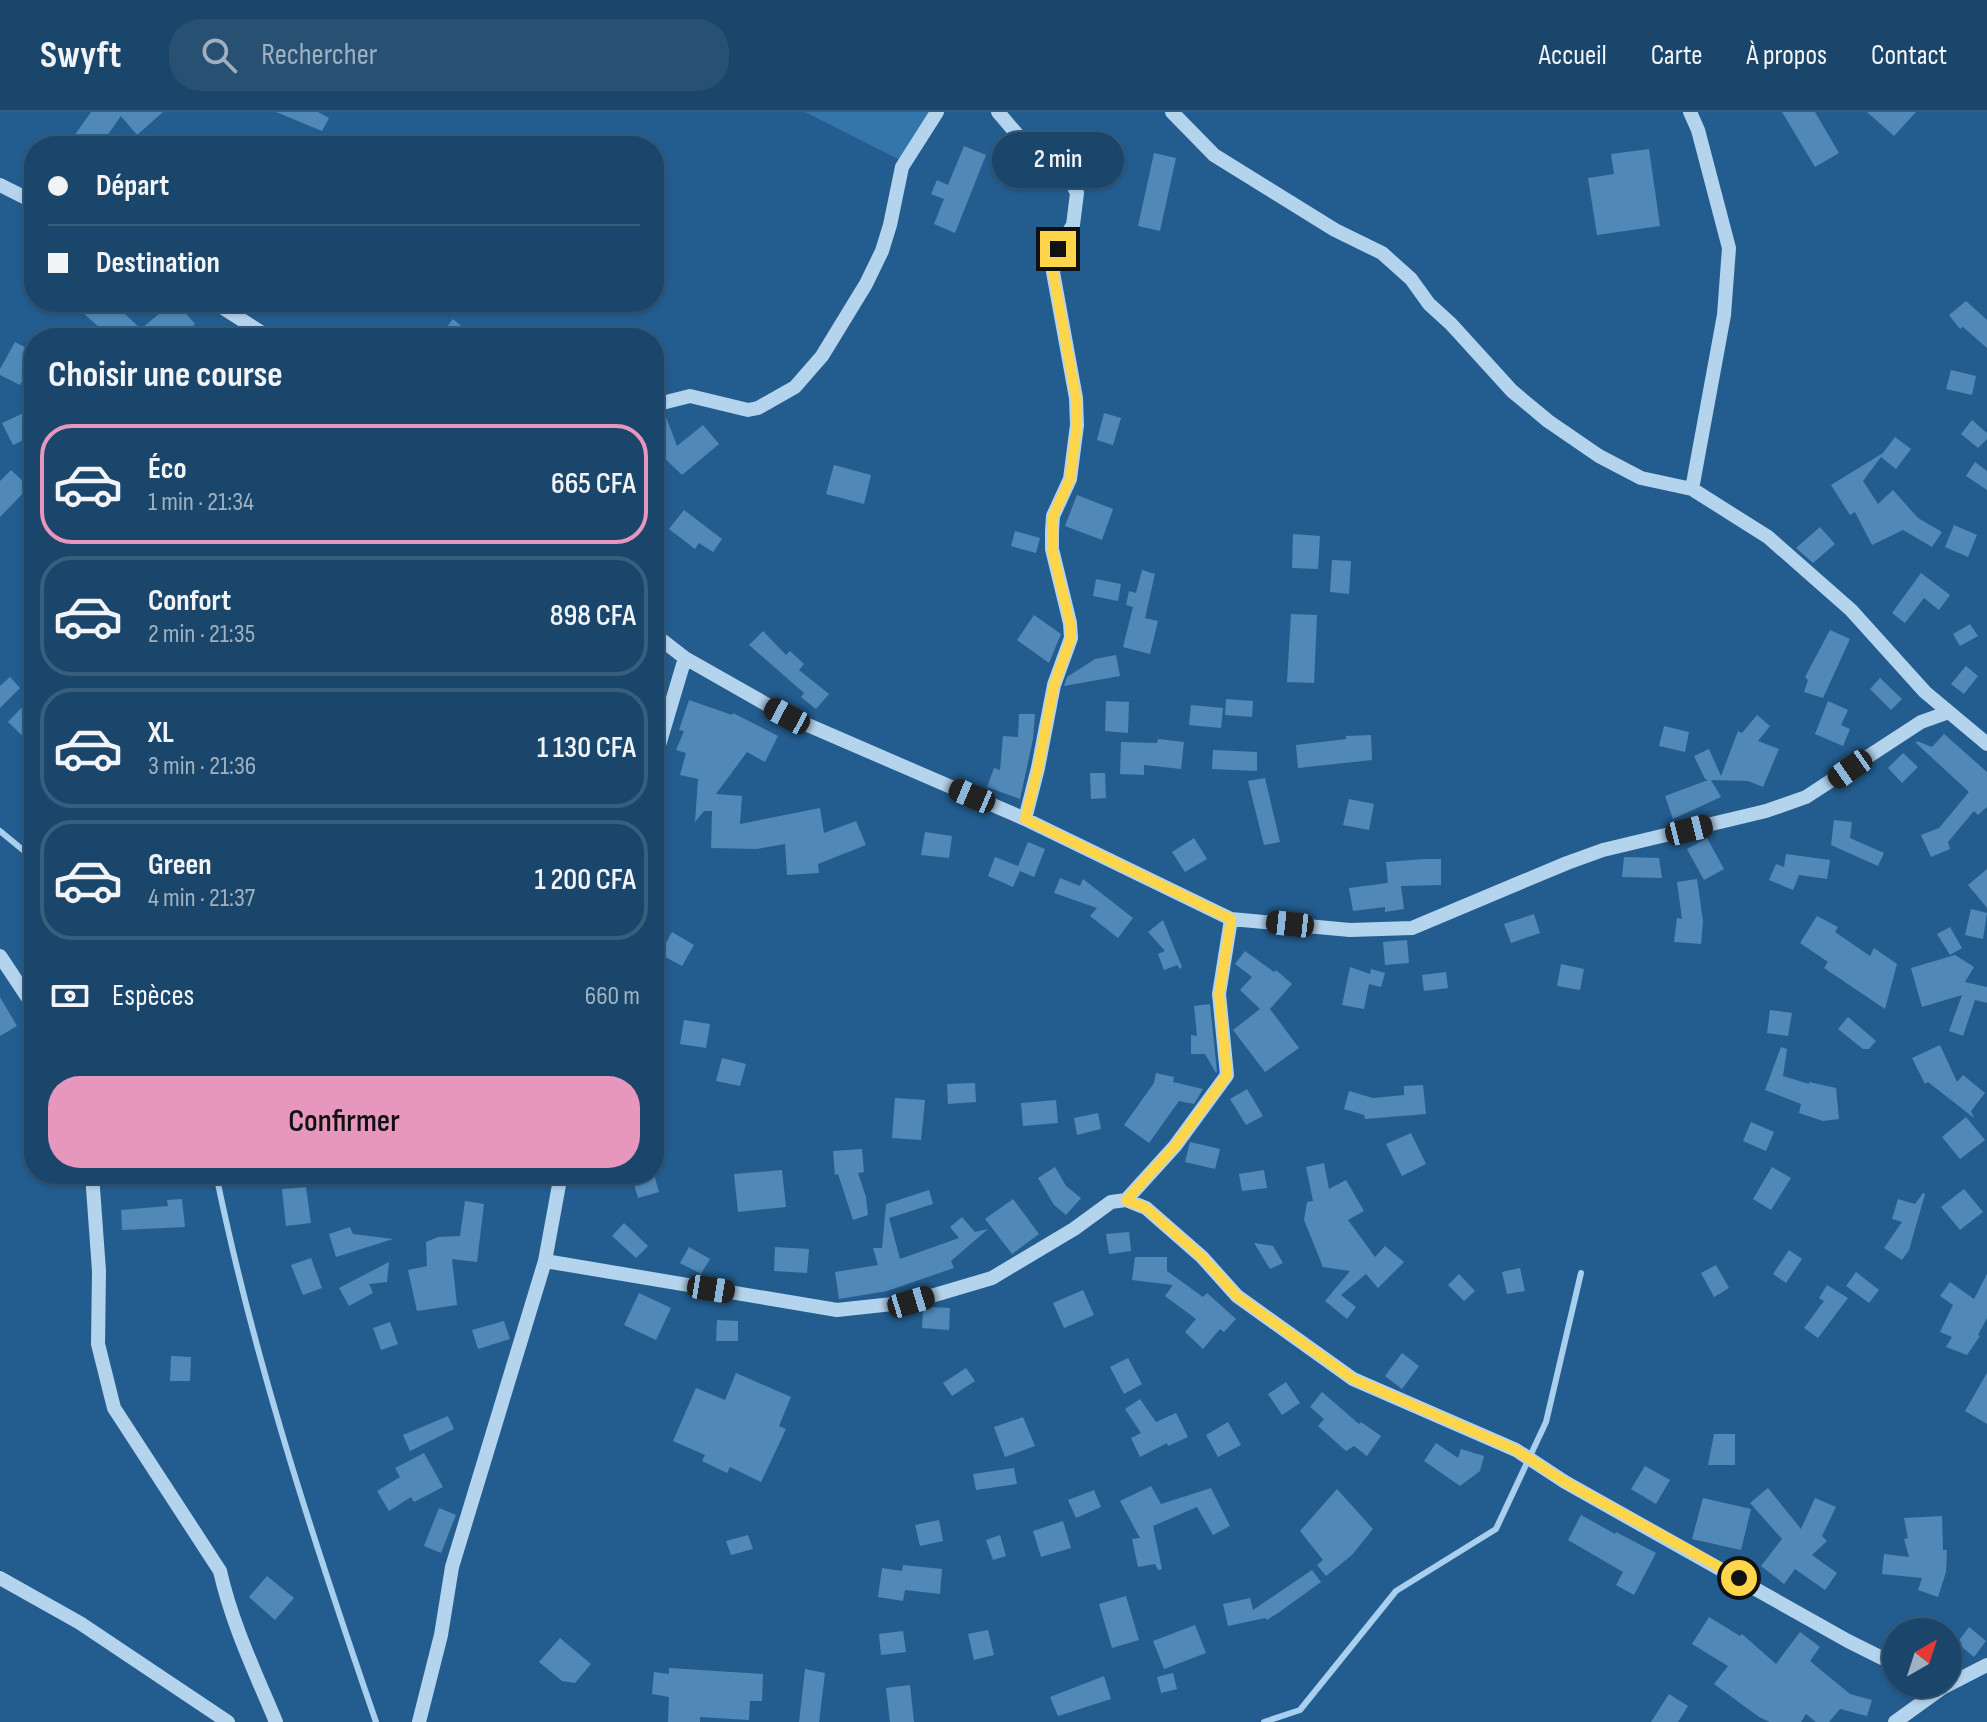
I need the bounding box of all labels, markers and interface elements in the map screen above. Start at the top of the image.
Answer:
search box [169,19,729,91]
text: Swyft [40,33,121,78]
icon: search [197,33,241,77]
text: Rechercher [261,37,377,73]
text: Accueil [1539,39,1607,72]
text: Carte [1651,39,1703,72]
text: À propos [1747,39,1827,72]
text: Contact [1871,39,1947,72]
callout: 2 min [992,133,1124,189]
text: 2 min [1034,144,1082,175]
text: Départ [96,168,169,204]
route end [1040,231,1076,267]
text: Destination [96,245,220,281]
text: Choisir une course [48,354,283,397]
icon: car [52,448,124,520]
text: Éco [148,451,187,487]
text: 665 CFA [551,466,636,502]
text: 1 min · 21:34 [148,487,254,518]
icon: car [52,580,124,652]
text: Confort [148,583,231,619]
text: 898 CFA [550,598,636,634]
text: 2 min · 21:35 [148,619,255,650]
car [760,694,814,738]
icon: car [52,712,124,784]
text: XL [148,715,174,751]
text: 1 130 CFA [537,730,636,766]
car [1823,745,1877,793]
text: 3 min · 21:36 [148,751,256,782]
car [945,776,999,816]
car [1663,813,1715,847]
icon: car [52,844,124,916]
text: Green [148,847,212,883]
text: 1 200 CFA [535,862,636,898]
text: 4 min · 21:37 [148,883,255,914]
car [1265,910,1315,938]
icon: cash [48,974,92,1018]
text: Espèces [112,978,194,1014]
text: 660 m [585,981,640,1012]
button: Confirmer [48,1076,640,1168]
car [685,1273,737,1305]
car [885,1284,937,1320]
route start [1721,1560,1757,1596]
north arrow [1882,1618,1962,1698]
map controls [1882,1618,1962,1698]

